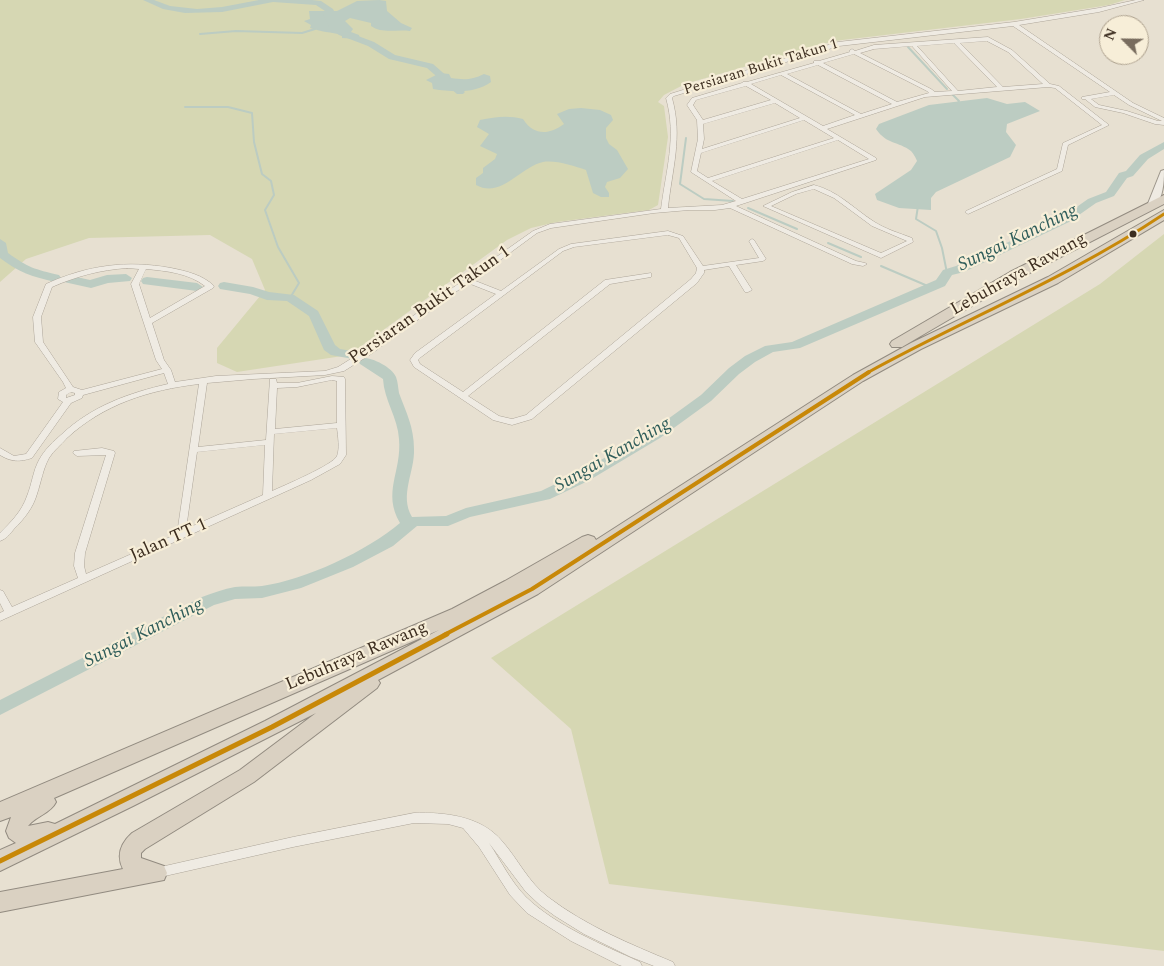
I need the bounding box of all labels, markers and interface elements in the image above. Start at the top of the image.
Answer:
north arrow [1099,15,1149,65]
text: N [1099,25,1123,44]
street label: Persiaran Bukit Takun 1 [682,36,840,100]
water label: Sungai Kanching [955,200,1081,278]
street label: Lebuhraya Rawang [947,229,1091,321]
unlabelled marker [1128,229,1138,239]
street label: Persiaran Bukit Takun 1 [345,242,515,370]
water label: Sungai Kanching [551,414,675,498]
street label: Jalan TT 1 [127,514,211,568]
water label: Sungai Kanching [81,594,207,674]
street label: Lebuhraya Rawang [283,617,431,697]

